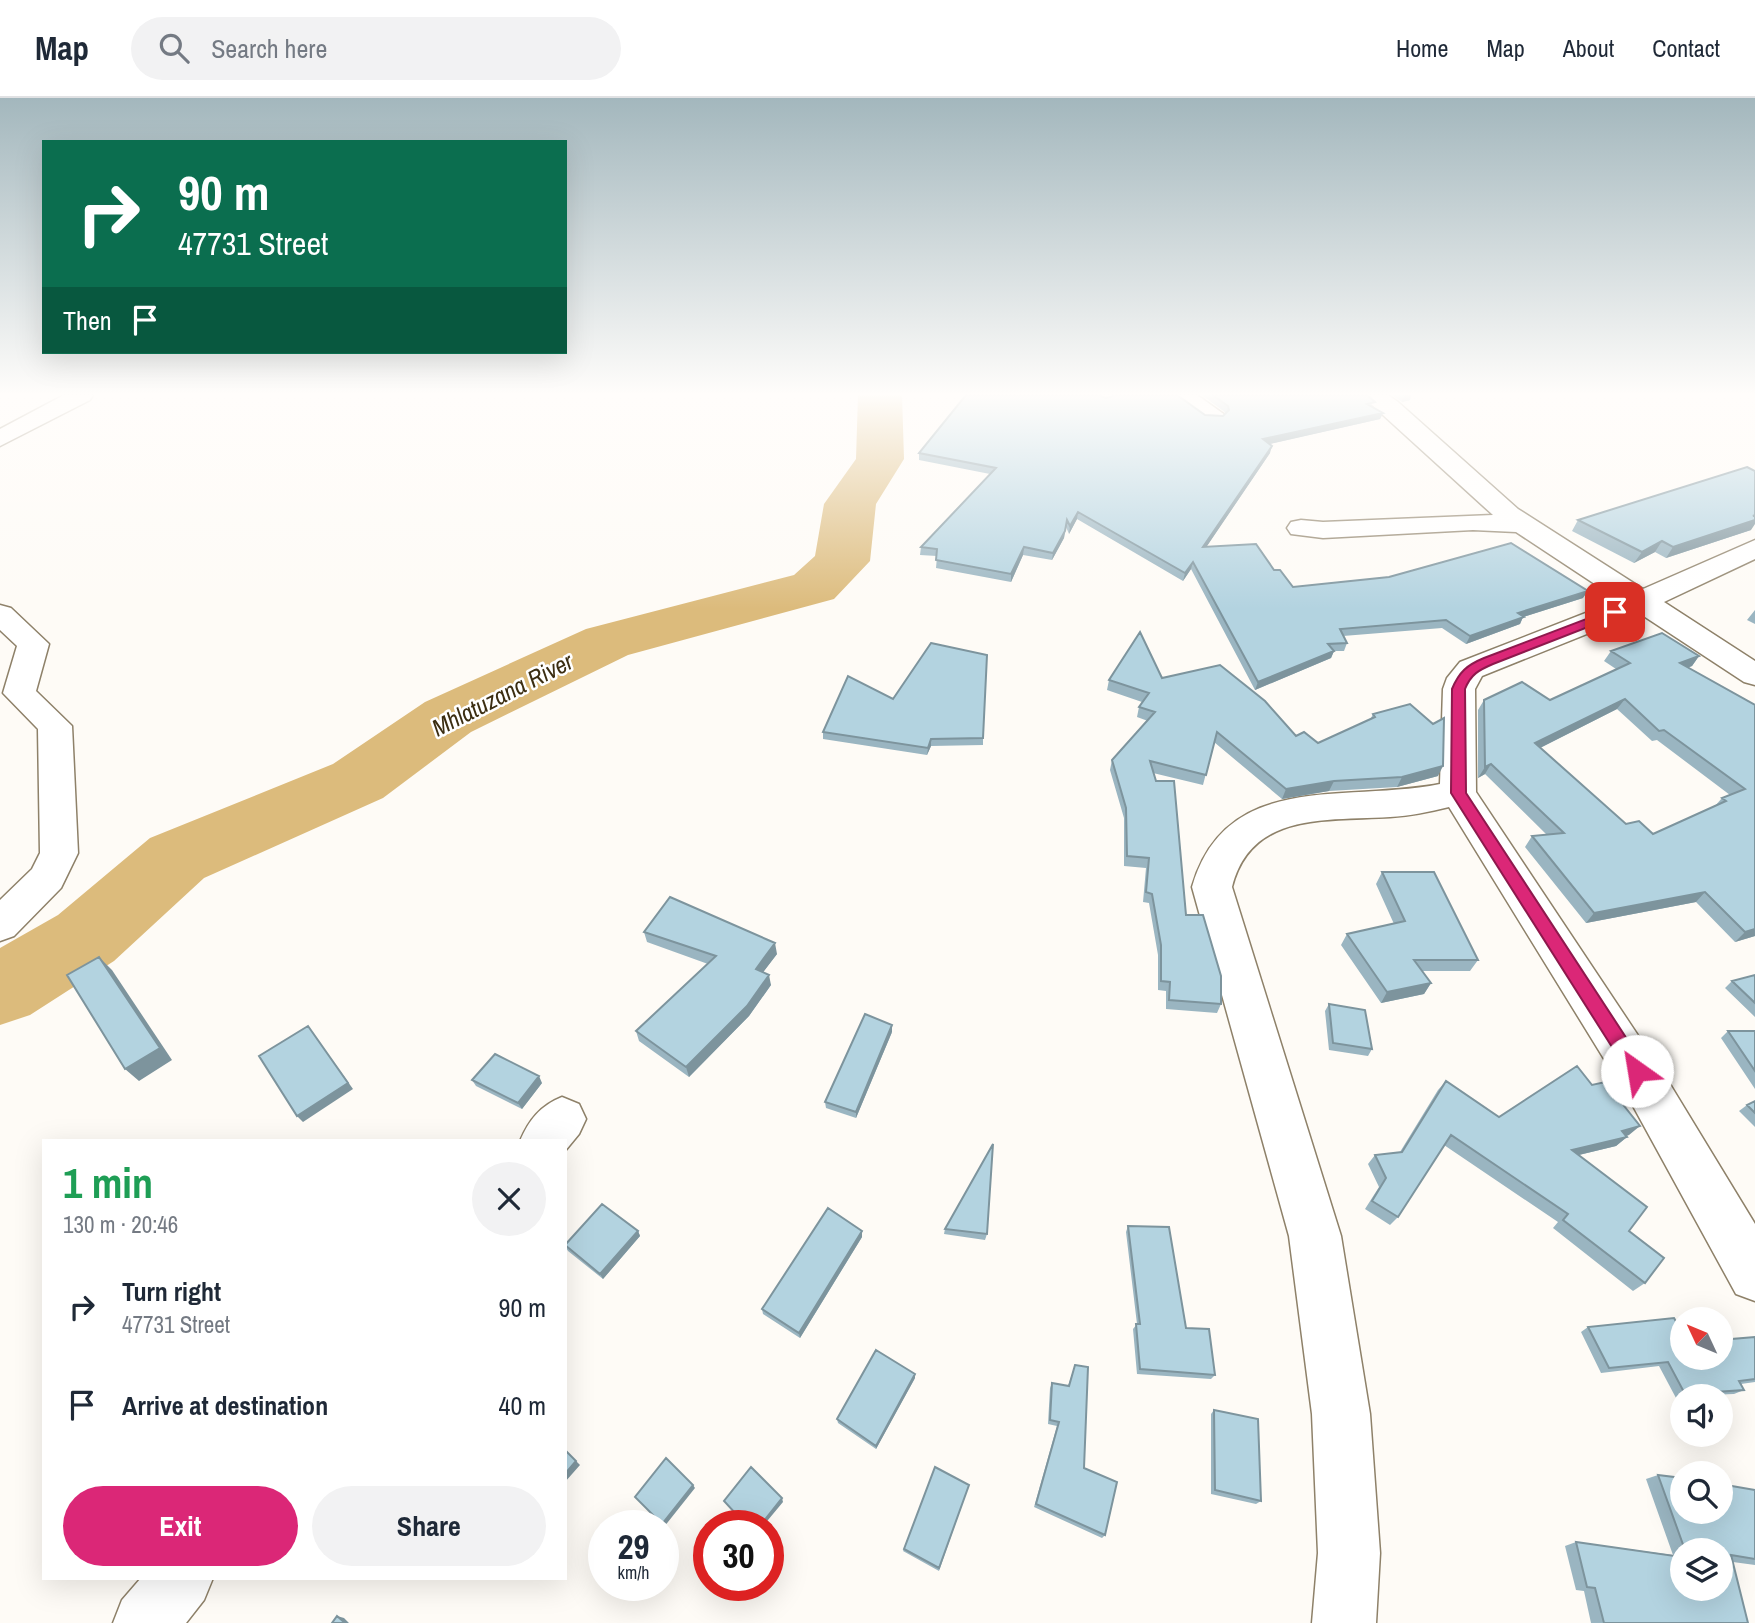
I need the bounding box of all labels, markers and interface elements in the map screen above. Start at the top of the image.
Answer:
search box [131,17,621,80]
text: Map [35,26,89,70]
icon: search [155,29,193,67]
text: Search here [211,31,327,66]
text: Home [1396,32,1448,64]
text: Map [1486,32,1525,64]
text: About [1563,32,1614,64]
text: Contact [1652,32,1720,64]
text: 90 m [178,159,270,225]
icon: right [63,168,154,259]
text: 47731 Street [178,222,328,265]
icon: arrive [126,301,164,339]
text: Then [63,303,112,338]
pin [1585,582,1645,642]
icon: arrive [1596,593,1634,631]
water label: Mhlatuzana River [426,644,579,743]
position arrow [1600,1034,1674,1108]
text: 1 min [63,1155,153,1211]
button: close [472,1162,546,1236]
text: 130 m · 20:46 [63,1209,178,1240]
text: Turn right [122,1274,221,1309]
icon: right [63,1288,101,1326]
text: 90 m [499,1290,546,1325]
north arrow [1670,1307,1732,1370]
map controls [1670,1307,1733,1601]
text: 47731 Street [122,1309,230,1340]
button: sound [1670,1384,1733,1447]
icon: arrive [63,1386,101,1424]
text: Arrive at destination [122,1388,328,1423]
text: 40 m [499,1388,546,1423]
button: search [1670,1461,1733,1524]
button: Exit [63,1486,298,1566]
button: Share [312,1486,546,1566]
speed limit sign: 30 [693,1510,784,1601]
text: 29 [618,1523,649,1570]
button: layers [1670,1538,1733,1601]
text: km/h [618,1560,650,1585]

